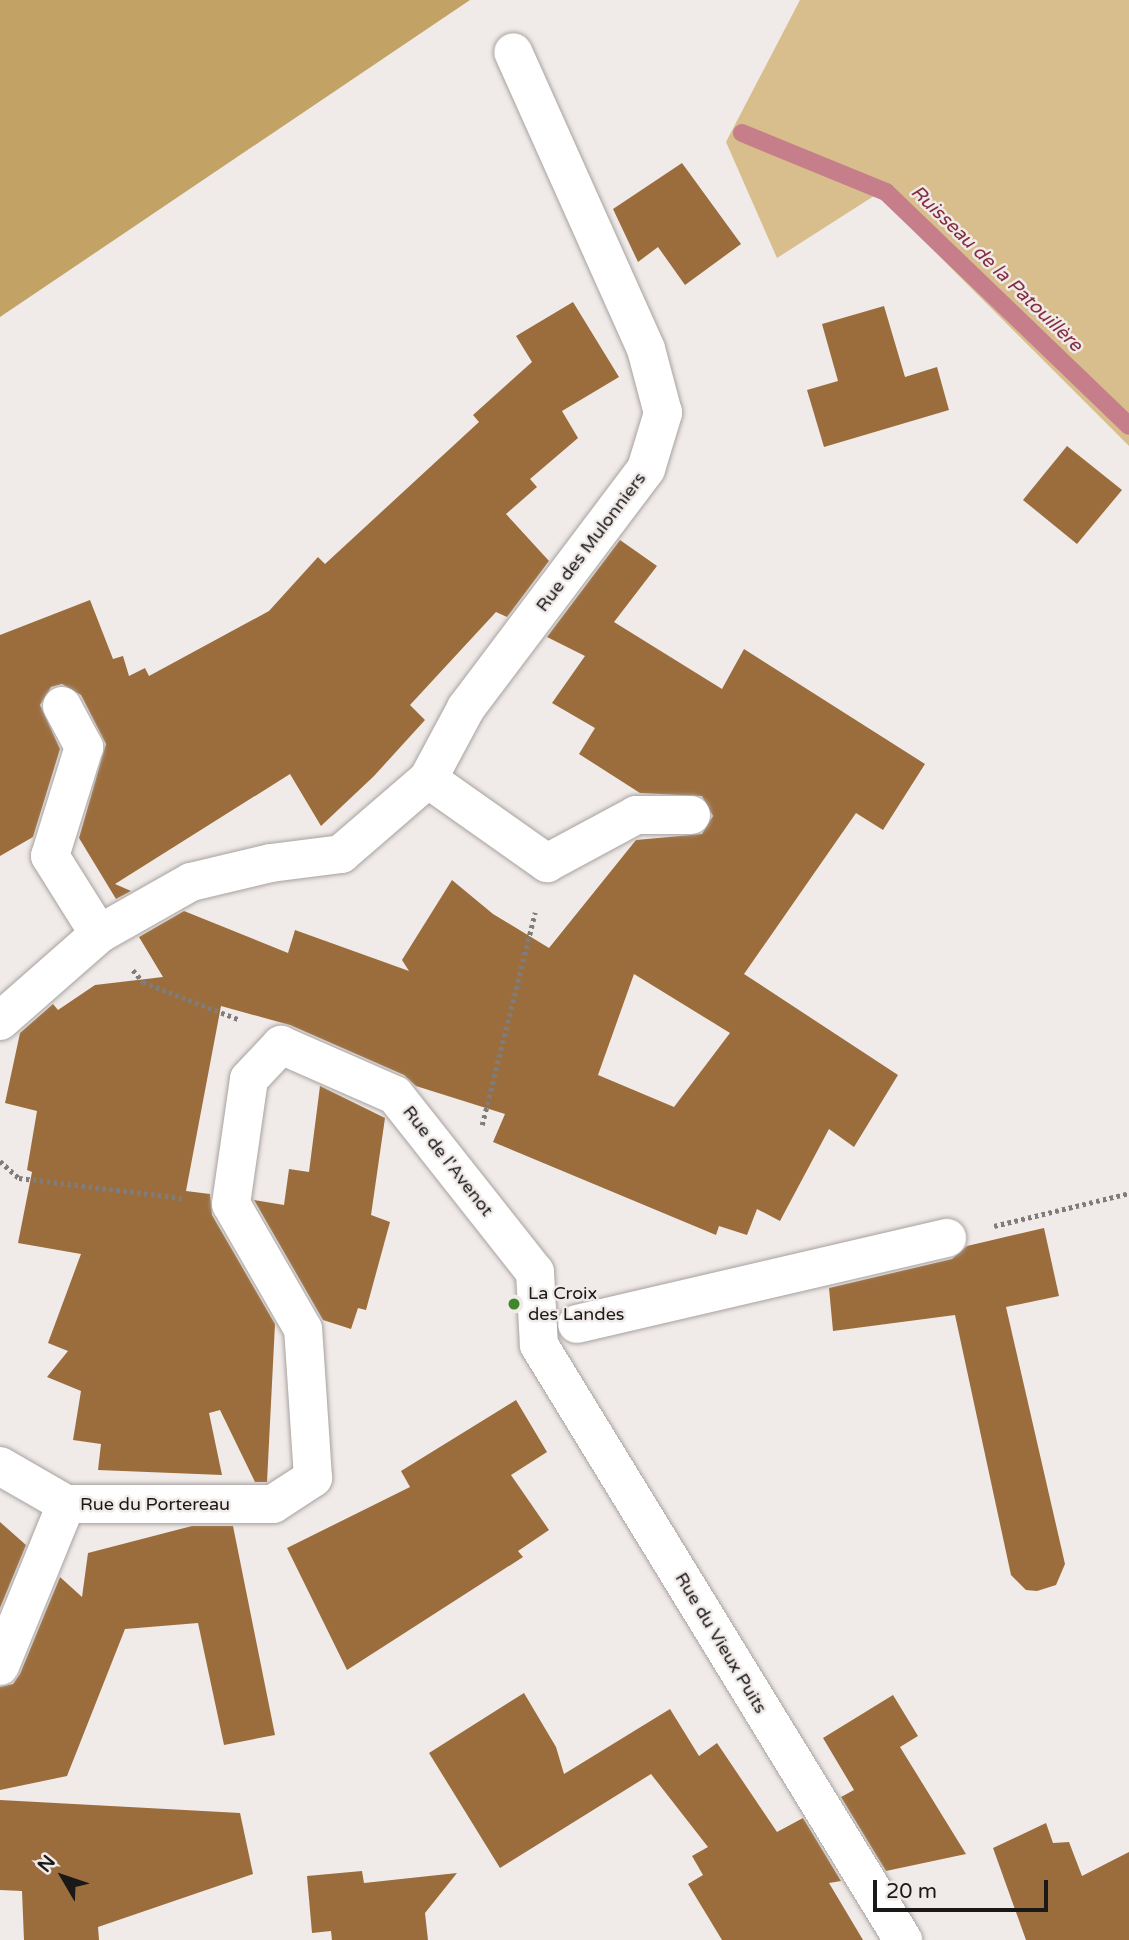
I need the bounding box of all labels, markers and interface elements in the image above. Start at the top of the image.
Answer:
water label: Ruisseau de la Patouillère [905,181,1087,357]
street label: Rue des Mulonniers [531,468,651,616]
street label: Rue de l'Avenot [398,1101,498,1221]
place label: La Croix des Landes [528,1283,624,1326]
marker: La Croix des Landes [506,1296,522,1312]
street label: Rue du Portereau [80,1493,230,1515]
street label: Rue du Vieux Puits [670,1569,772,1717]
north arrow [28,1842,98,1912]
text: N [33,1851,60,1877]
scale bar [877,1867,1052,1911]
text: 20 m [886,1879,937,1904]

